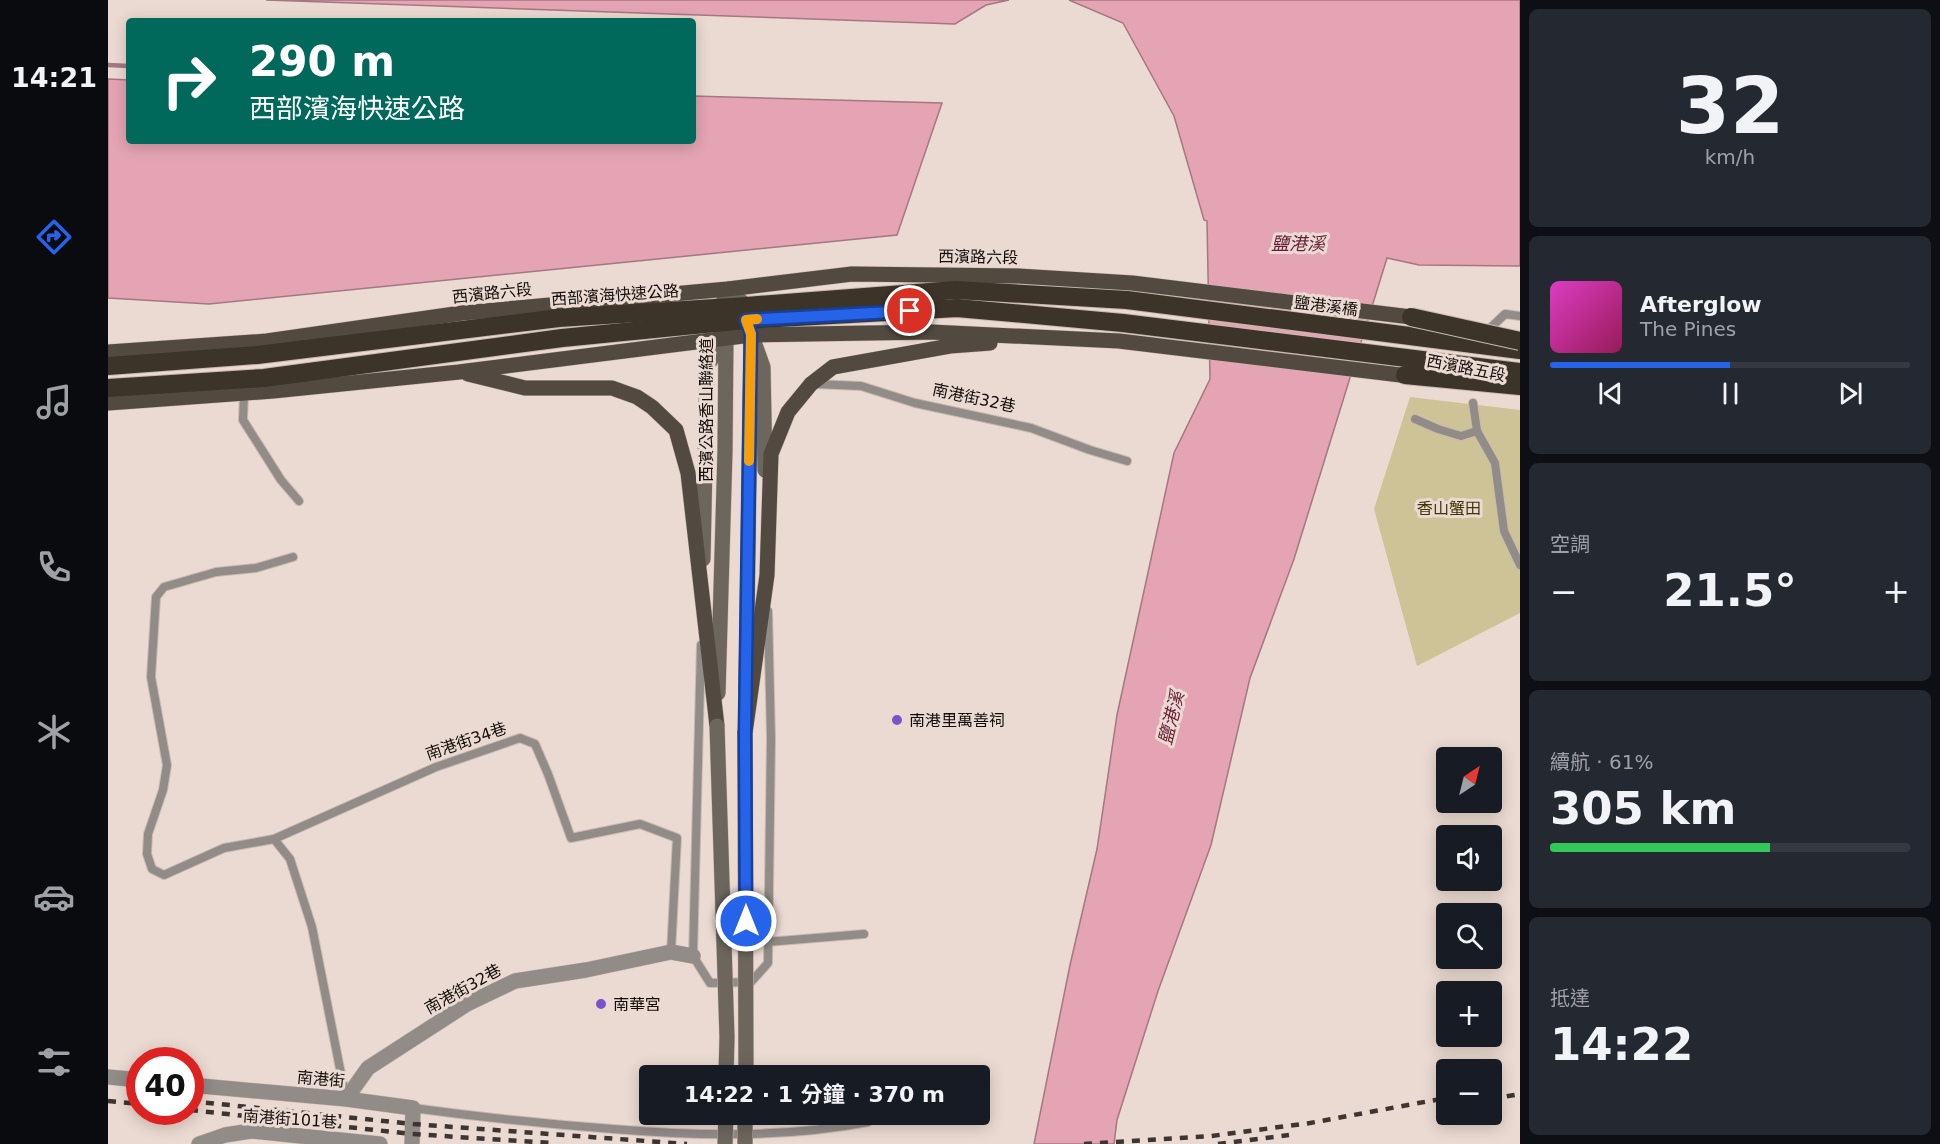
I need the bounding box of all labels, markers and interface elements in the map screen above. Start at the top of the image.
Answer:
text: 290 m [249,37,395,86]
icon: right [150,42,228,120]
text: 32 [1676,61,1784,151]
text: 14:21 [11,62,97,93]
text: 西部濱海快速公路 [249,93,465,124]
text: km/h [1705,145,1755,169]
icon: directions [33,216,75,258]
water label: 鹽港溪 [1271,233,1328,254]
street label: 西濱路六段 [938,247,1018,267]
street label: 西濱路六段 [451,279,533,307]
street label: 西部濱海快速公路 [550,281,680,309]
pin [884,285,935,336]
text: Afterglow [1640,292,1762,317]
street label: 鹽港溪橋 [1293,293,1359,319]
icon: arrive [893,294,926,327]
text: The Pines [1640,317,1736,341]
street label: 西濱公路香山聯絡道 [697,338,716,482]
street label: 西濱路五段 [1425,351,1507,385]
icon: previous [1594,377,1627,410]
icon: pause [1714,377,1747,410]
icon: next [1834,377,1867,410]
street label: 南港街32巷 [931,380,1017,416]
icon: music [33,381,75,423]
park label: 香山蟹田 [1417,499,1481,518]
text: 空調 [1550,532,1590,556]
icon: phone [33,546,75,588]
text: 21.5° [1663,564,1797,617]
text: − [1550,572,1578,611]
text: + [1882,572,1910,611]
water label: 鹽港溪 [1154,686,1188,747]
icon: climate [33,711,75,753]
place label: 南港里萬善祠 [909,711,1005,730]
marker: 南港里萬善祠 [890,713,904,727]
street label: 南港街34巷 [423,718,509,764]
north arrow [1436,747,1502,813]
map controls [1436,747,1502,1125]
text: 續航 · 61% [1550,750,1654,774]
text: 305 km [1550,782,1736,835]
button: sound [1436,825,1502,891]
icon: car [33,876,75,918]
position arrow [714,889,778,953]
button: search [1436,903,1502,969]
street label: 南港街32巷 [421,960,505,1018]
button: + [1436,981,1502,1047]
text: 抵達 [1550,986,1590,1010]
place label: 南華宮 [613,995,661,1014]
marker: 南華宮 [594,997,608,1011]
text: 14:22 [1550,1018,1693,1071]
icon: filters [33,1041,75,1083]
speed limit sign: 40 [126,1047,204,1125]
button: − [1436,1059,1502,1125]
street label: 南港街 [296,1067,346,1091]
text: 14:22 · 1 分鐘 · 370 m [684,1082,945,1107]
street label: 南港街101巷 [242,1106,338,1132]

